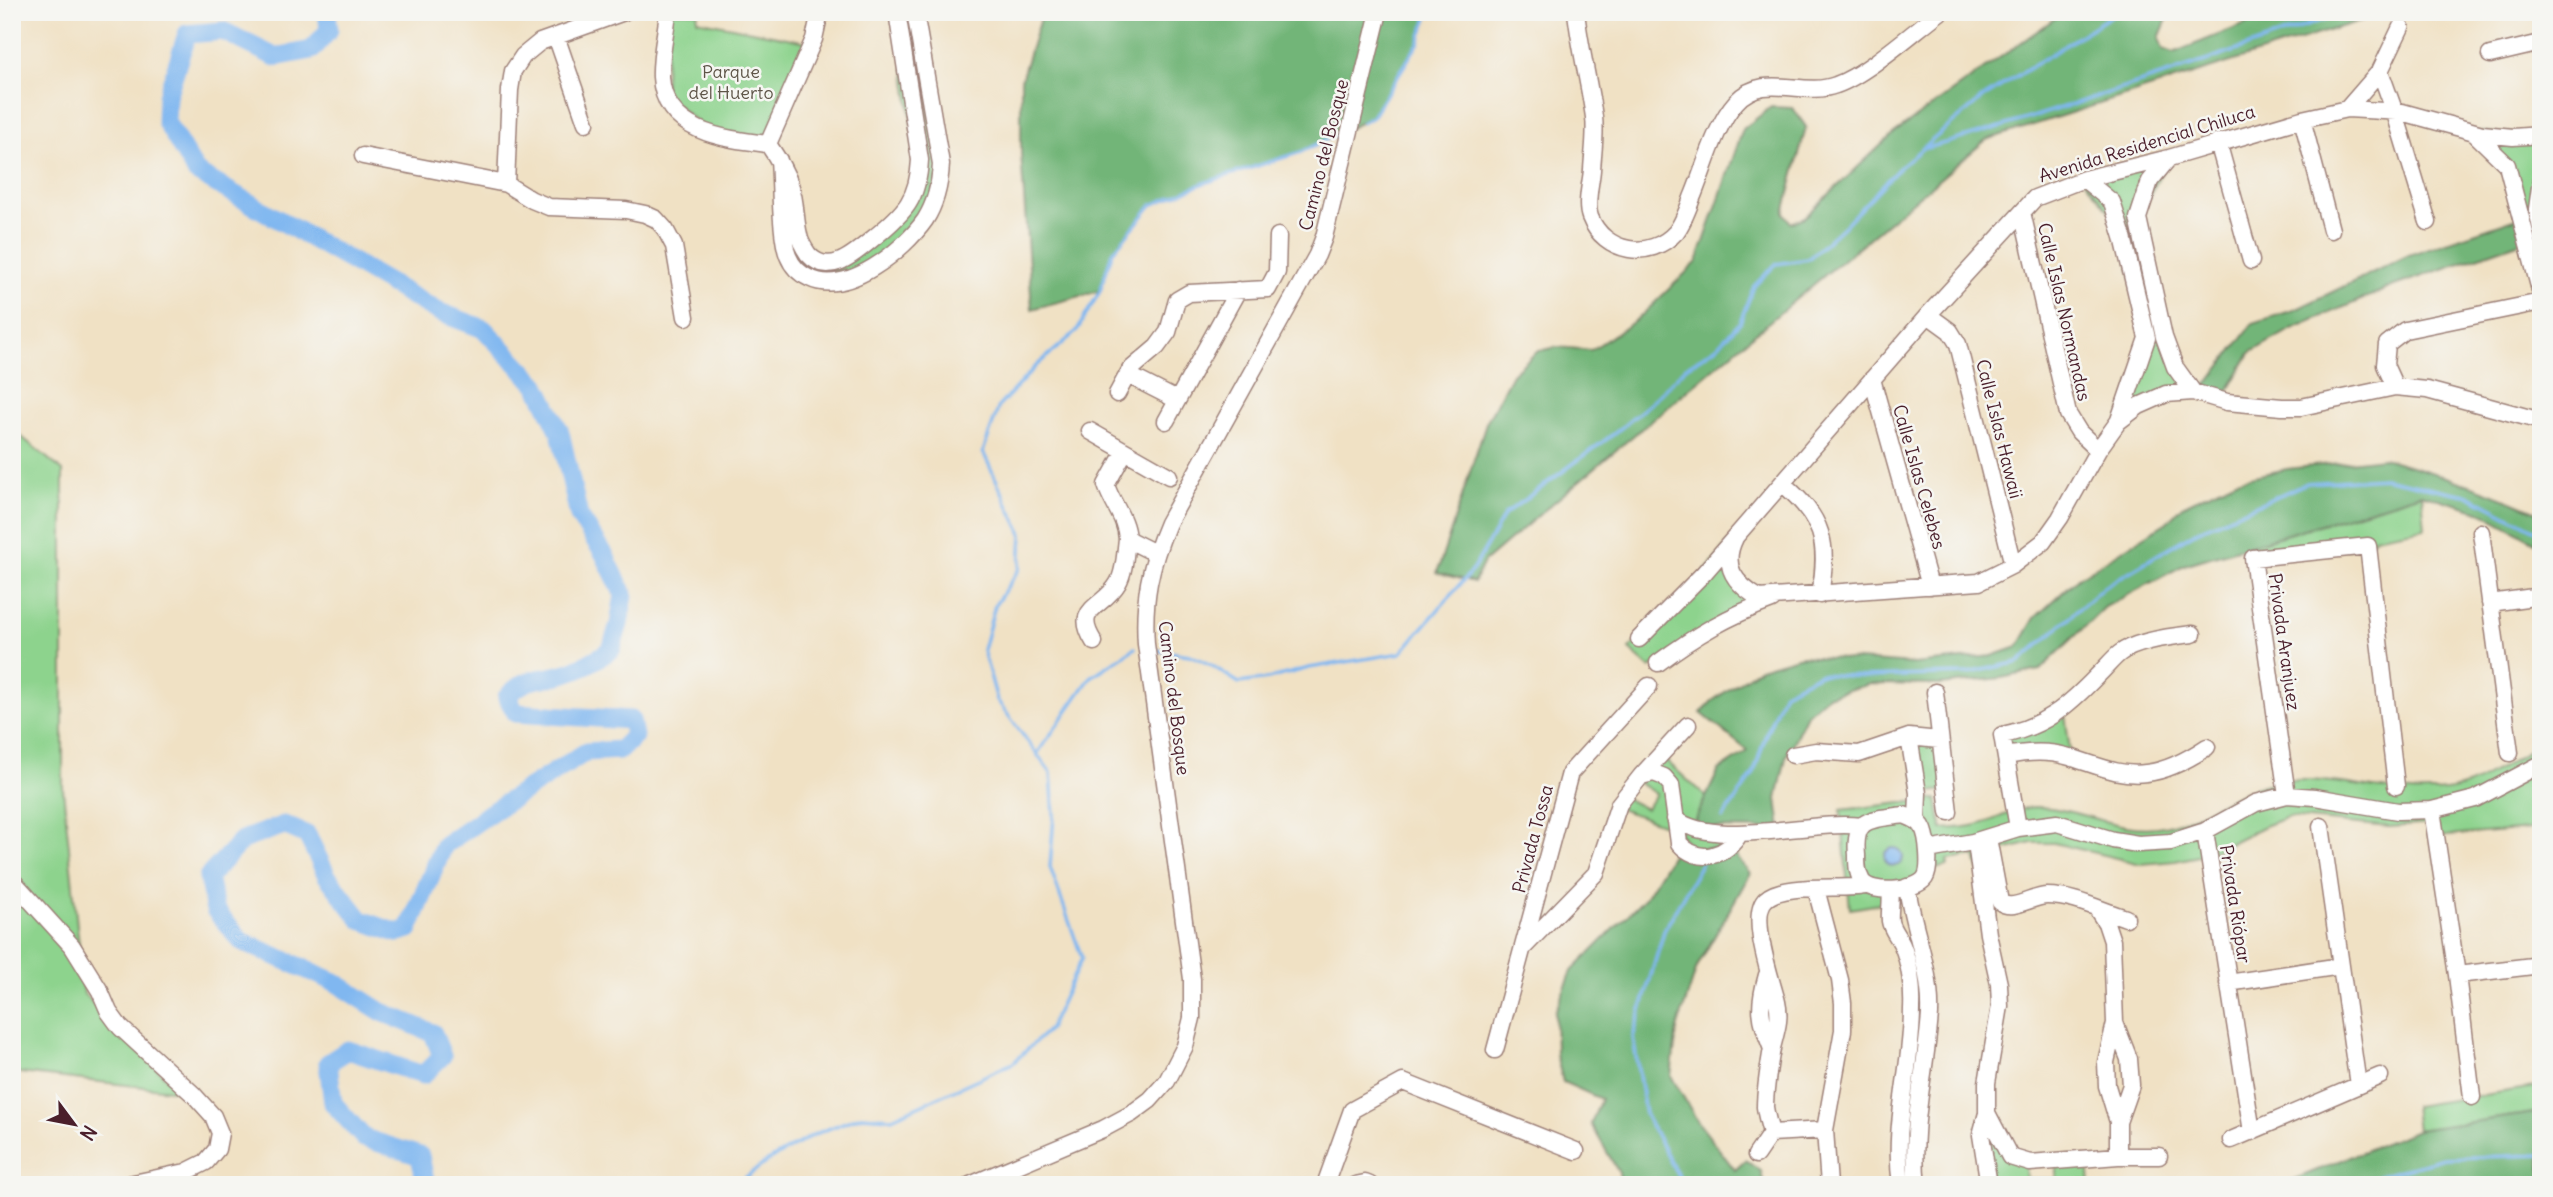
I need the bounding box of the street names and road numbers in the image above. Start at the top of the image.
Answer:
street label: Camino del Bosque [1294,77,1353,233]
street label: Avenida Residencial Chiluca [2036,100,2258,187]
street label: Calle Islas Normandas [2033,221,2096,403]
street label: Calle Islas Hawaii [1971,357,2028,501]
street label: Calle Islas Celebes [1888,402,1951,552]
street label: Privada Aranjuez [2263,572,2306,712]
street label: Camino del Bosque [1154,619,1195,776]
street label: Privada Tossa [1507,782,1558,896]
street label: Privada Riópar [2215,843,2256,965]

